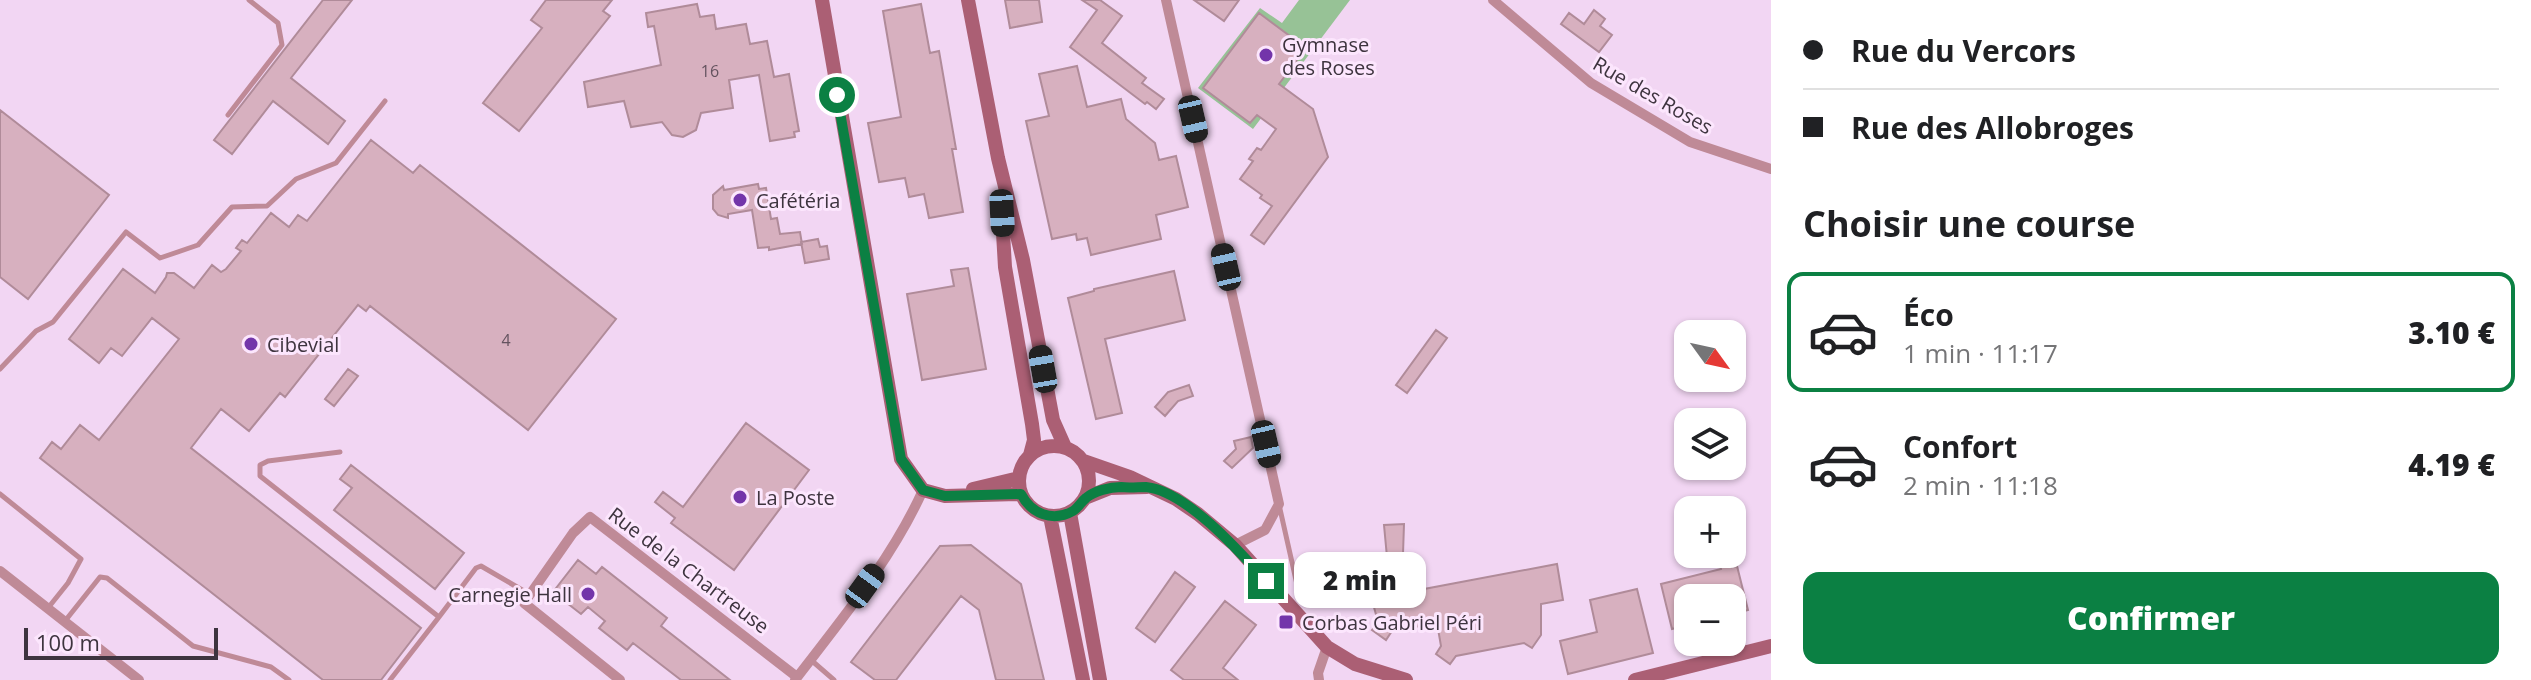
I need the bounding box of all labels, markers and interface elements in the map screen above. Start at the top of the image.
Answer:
text: Rue du Vercors [1851,30,2076,71]
place label: Gymnase des Roses [1282,31,1375,81]
marker: Gymnase des Roses [1257,46,1275,64]
street label: Rue des Roses [1588,50,1718,140]
house number: 16 [701,60,719,82]
route start [819,77,855,113]
car [1176,93,1210,145]
text: Rue des Allobroges [1851,107,2134,148]
place label: Cafétéria [756,187,840,214]
car [989,188,1015,238]
marker: Cafétéria [731,191,749,209]
text: Choisir une course [1803,199,2135,248]
car [1209,241,1243,293]
text: Éco [1903,294,1954,335]
icon: car [1807,296,1879,368]
text: 3.10 € [2408,312,2495,353]
north arrow [1674,320,1746,392]
map controls [1674,320,1746,656]
house number: 4 [501,329,511,351]
place label: Cibevial [267,331,339,358]
marker: Cibevial [242,335,260,353]
text: 1 min · 11:17 [1903,335,2058,371]
car [1027,343,1059,395]
button: layers [1674,408,1746,480]
car [1249,418,1283,470]
text: Confort [1903,426,2017,467]
icon: car [1807,428,1879,500]
text: 4.19 € [2408,444,2495,485]
text: 2 min · 11:18 [1903,467,2058,503]
place label: La Poste [756,484,835,511]
marker: La Poste [731,488,749,506]
button: + [1674,496,1746,568]
street label: Rue de la Chartreuse [603,501,775,639]
callout: 2 min [1294,553,1426,609]
car [841,560,889,612]
text: 2 min [1323,562,1397,598]
route end [1248,563,1284,599]
button: Confirmer [1803,572,2499,664]
place label: Carnegie Hall [448,581,572,608]
button: − [1674,584,1746,656]
marker: Carnegie Hall [579,585,597,603]
place label: Corbas Gabriel Péri [1302,609,1482,636]
marker: Corbas Gabriel Péri [1277,613,1295,631]
scale bar [24,624,218,660]
text: 100 m [36,627,100,657]

